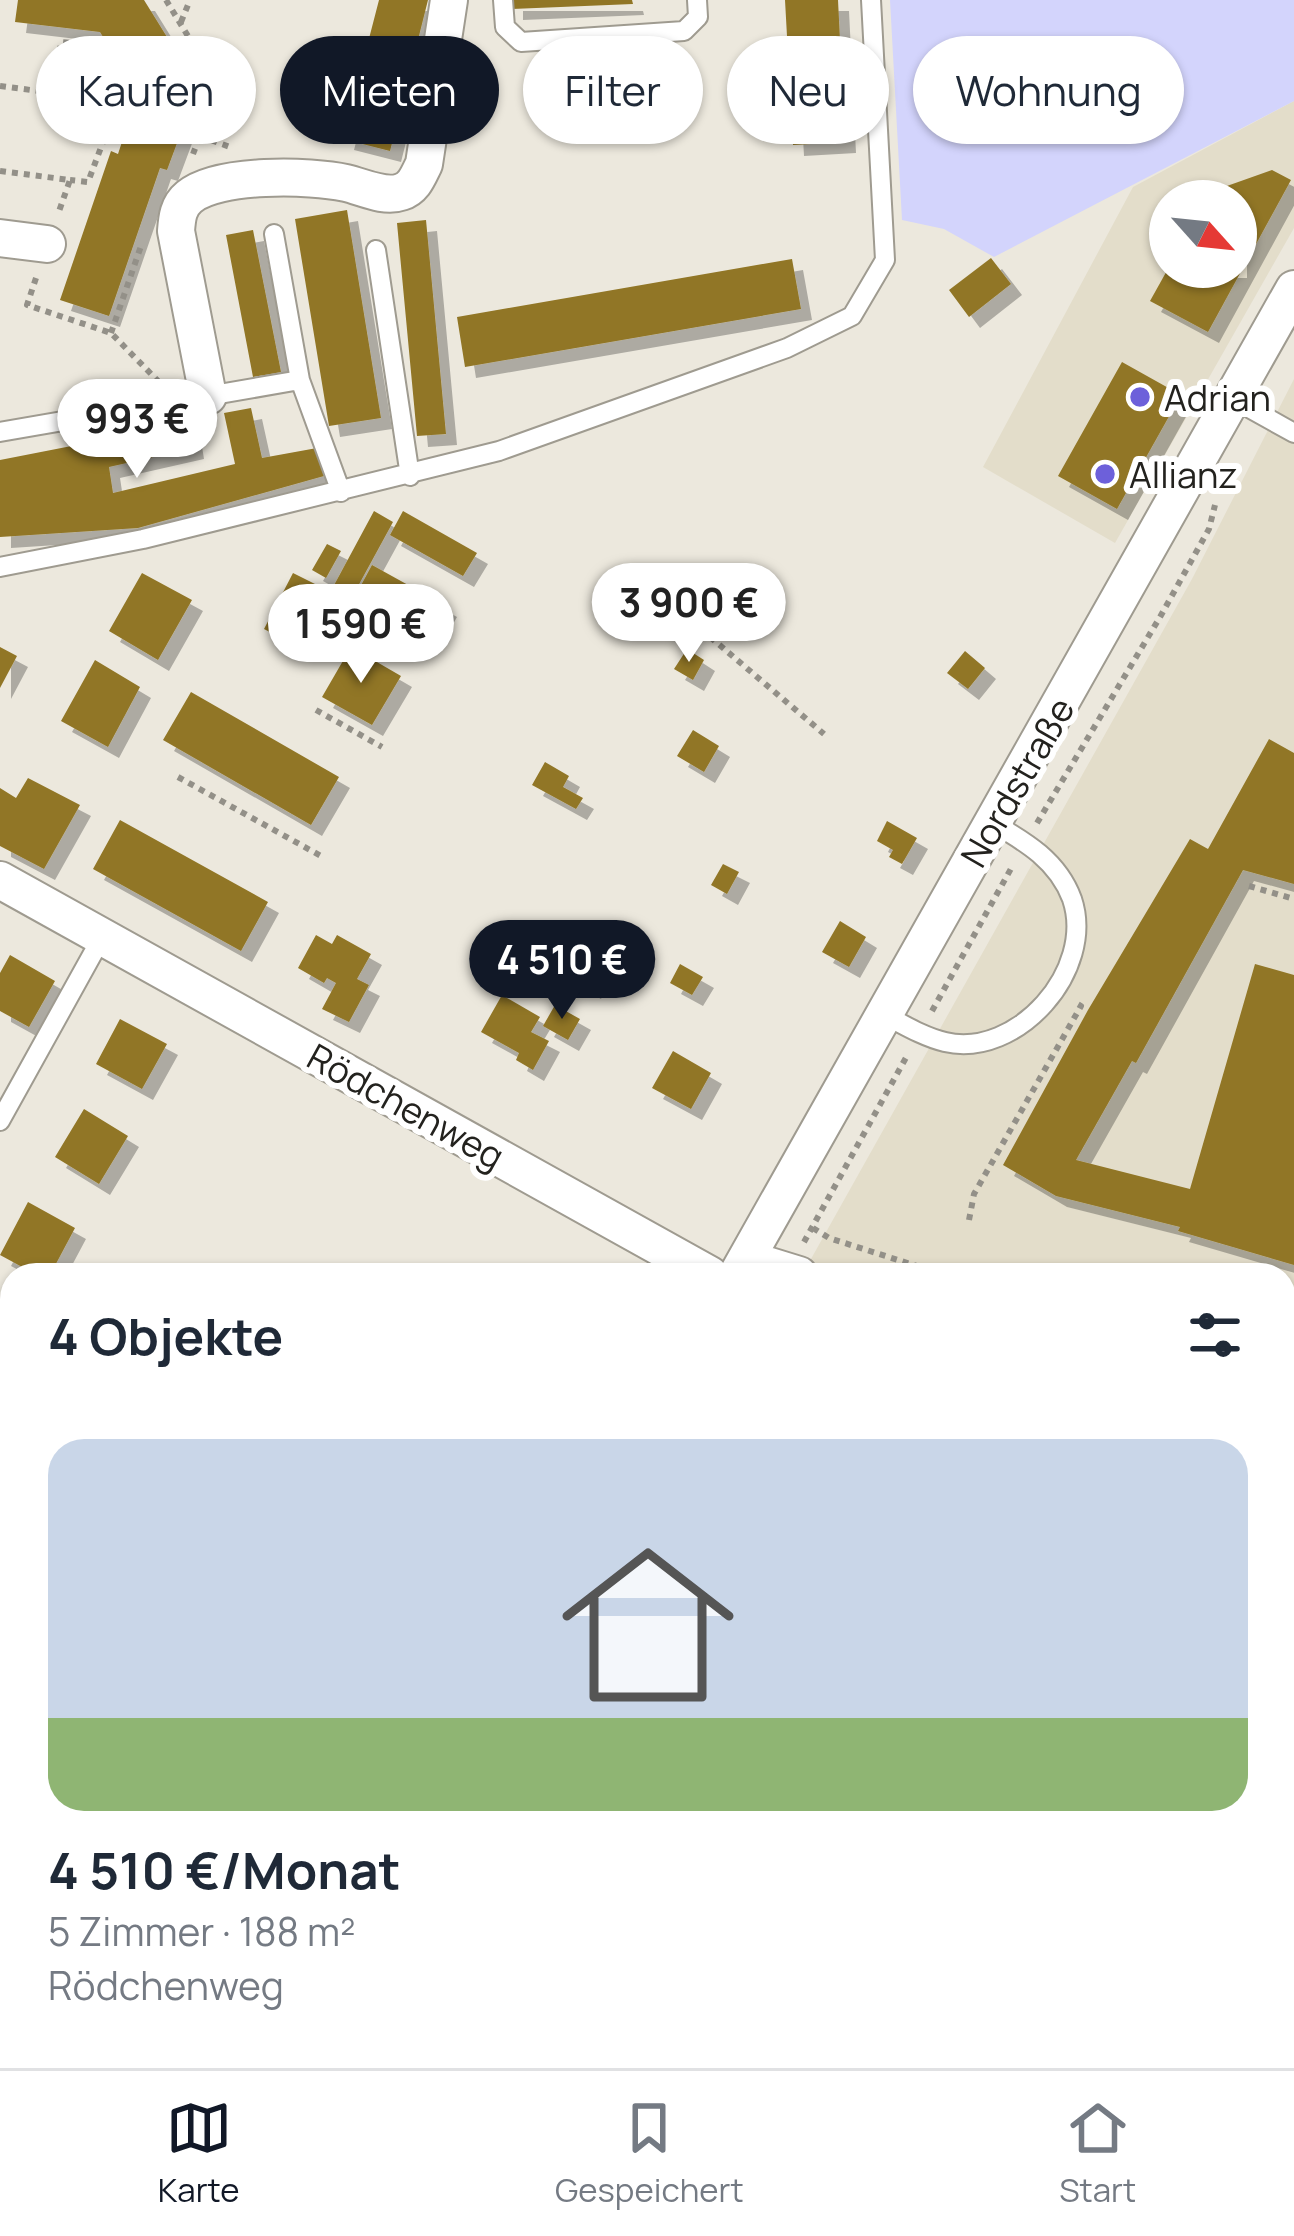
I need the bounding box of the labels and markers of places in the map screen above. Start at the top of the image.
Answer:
place label: Adrian [1164,373,1271,422]
pin: 993 € [53,379,221,481]
marker: Adrian [1127,384,1153,410]
place label: Allianz [1129,450,1237,499]
marker: Allianz [1092,461,1118,487]
pin: 3 900 € [578,563,800,665]
pin: 1 590 € [250,584,472,686]
pin: 4 510 € [451,920,673,1022]

